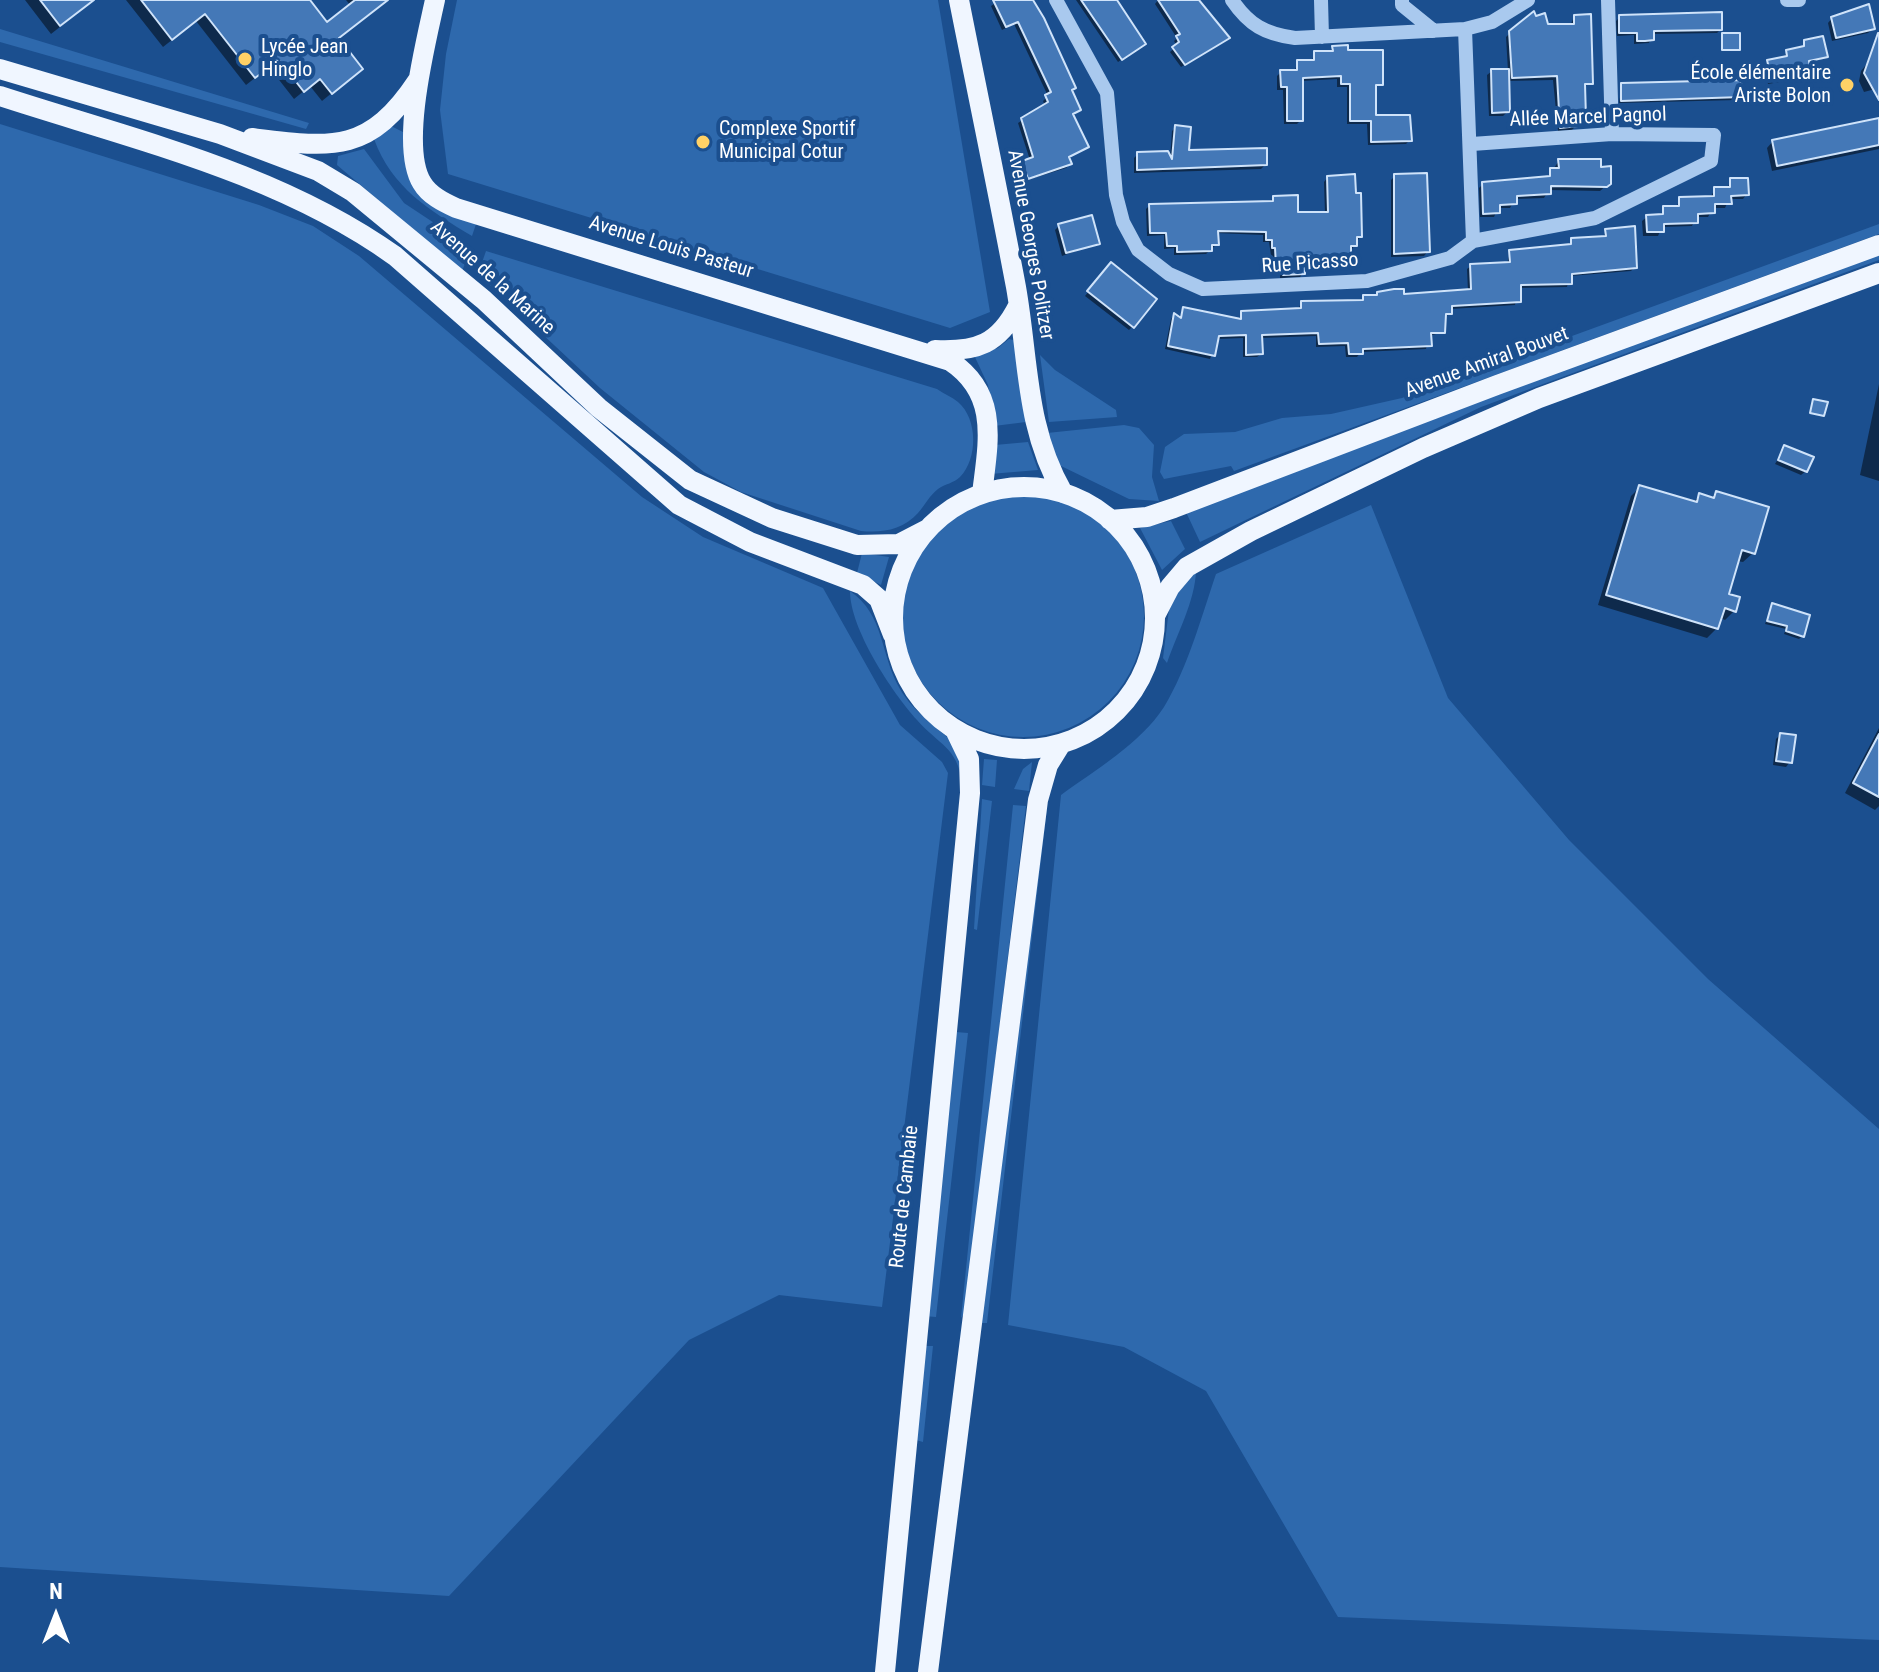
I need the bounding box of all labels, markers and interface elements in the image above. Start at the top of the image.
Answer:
place label: Lycée Jean Hinglo [261,36,348,83]
marker: Lycée Jean Hinglo [236,50,254,68]
place label: École élémentaire Ariste Bolon [1691,62,1831,109]
marker: École élémentaire Ariste Bolon [1838,76,1856,94]
street label: Allée Marcel Pagnol [1509,103,1667,133]
place label: Complexe Sportif Municipal Cotur [719,118,856,165]
marker: Complexe Sportif Municipal Cotur [694,133,712,151]
street label: Avenue Georges Politzer [1001,148,1059,342]
street label: Avenue Louis Pasteur [586,212,756,284]
street label: Avenue de la Marine [425,216,559,340]
street label: Rue Picasso [1261,249,1359,279]
street label: Avenue Amiral Bouvet [1402,322,1572,404]
street label: Route de Cambaie [886,1124,924,1270]
north arrow [16,1576,96,1656]
text: N [49,1579,63,1604]

